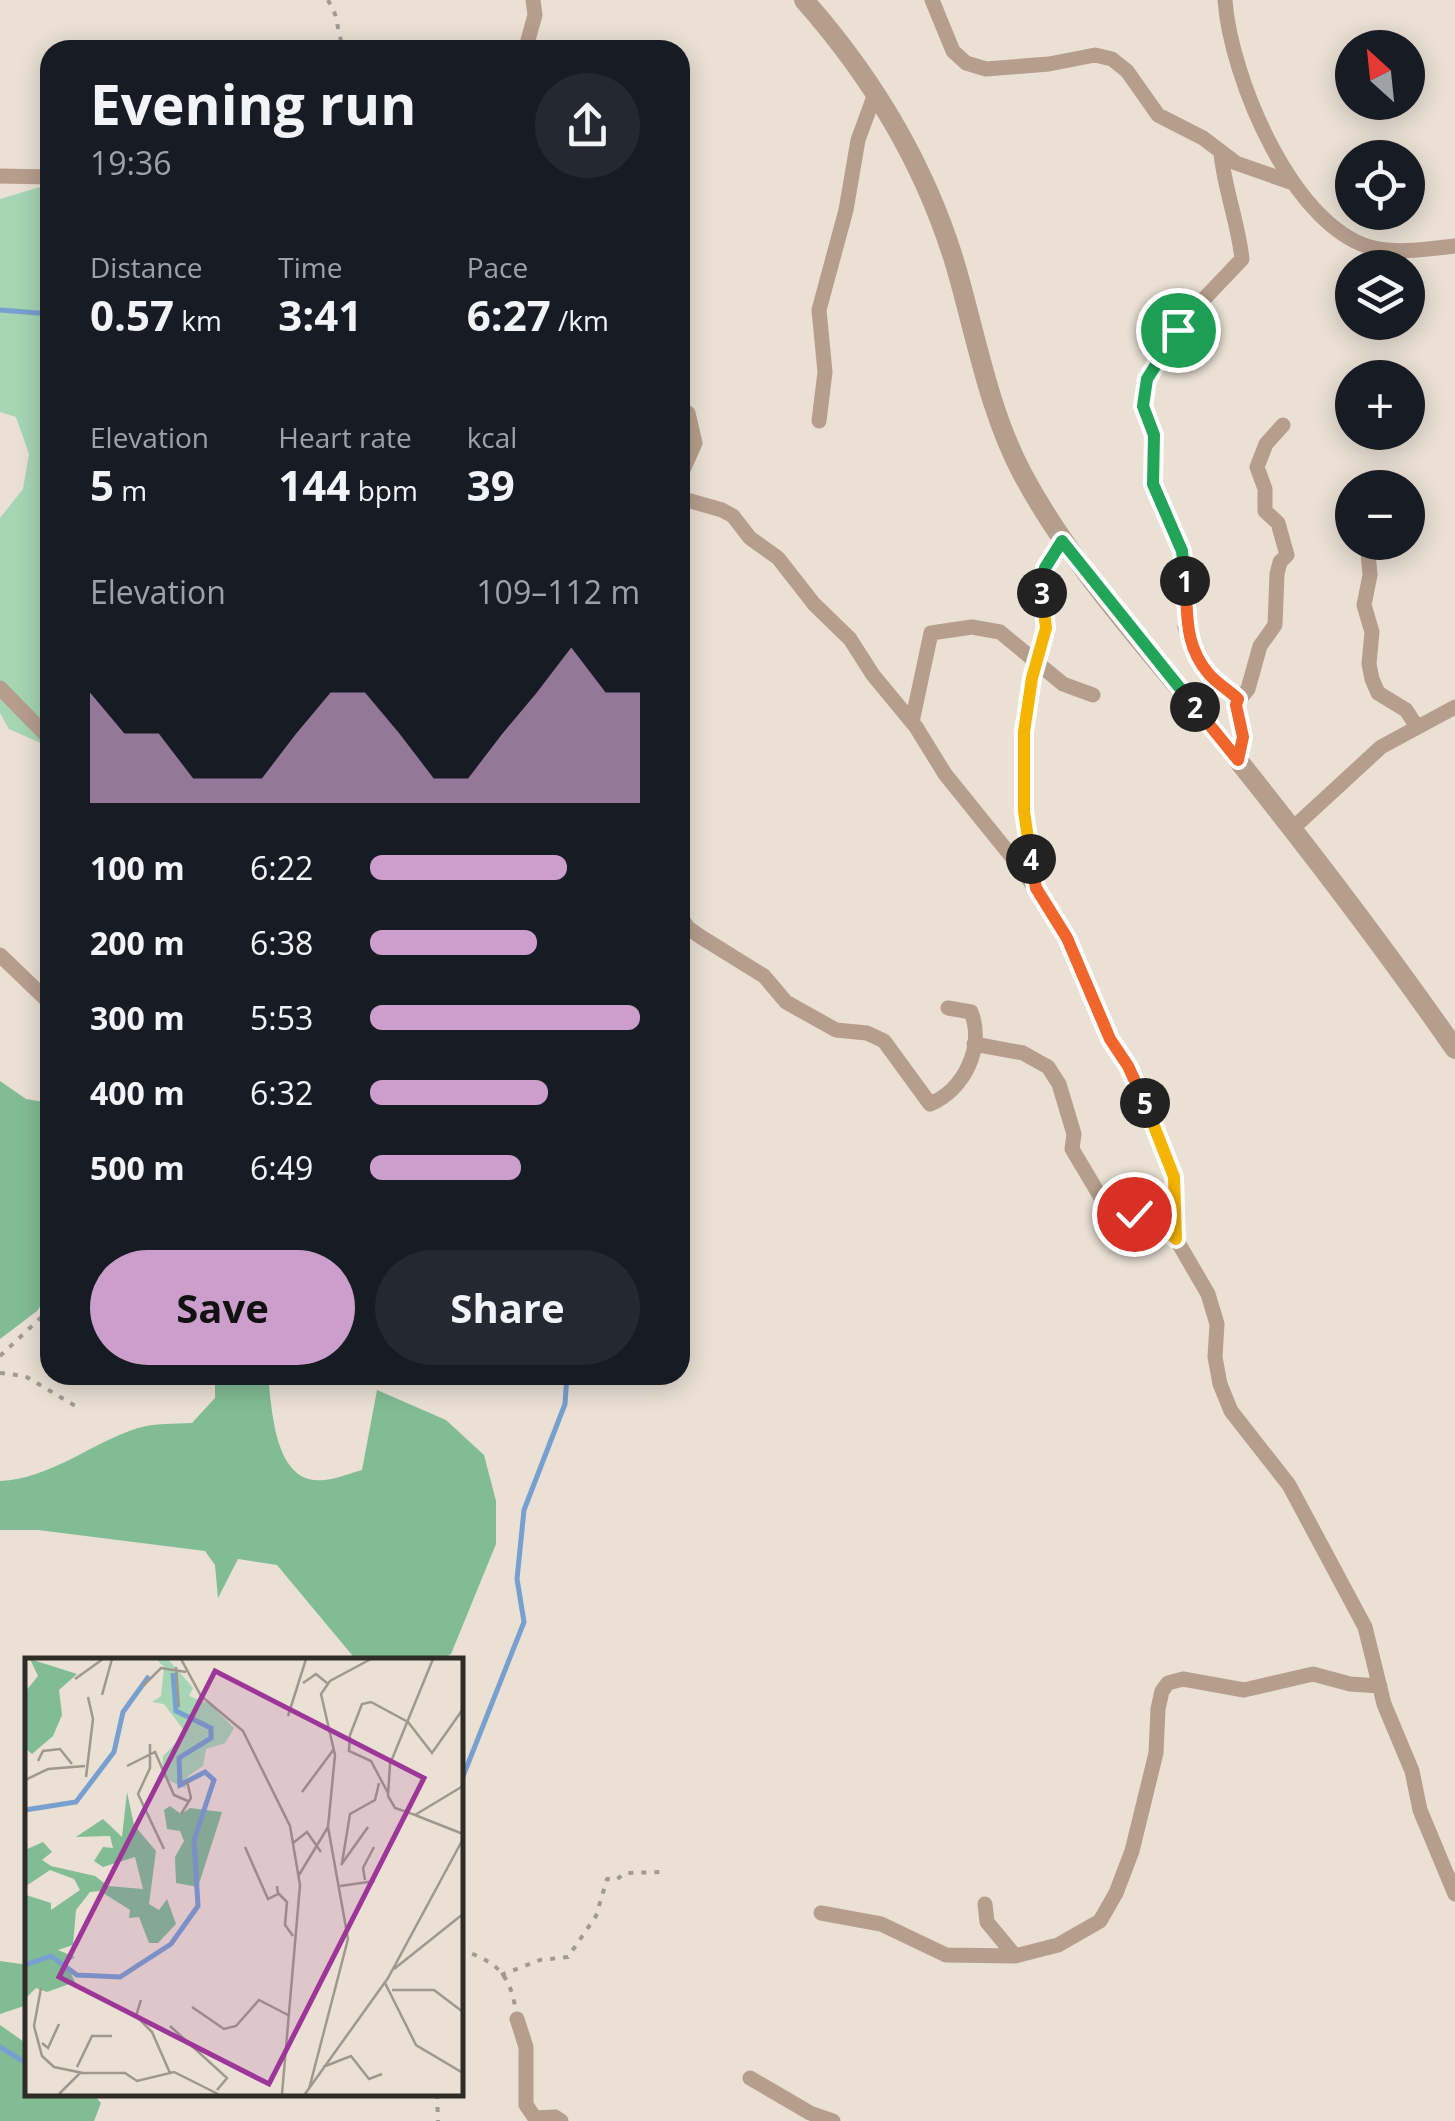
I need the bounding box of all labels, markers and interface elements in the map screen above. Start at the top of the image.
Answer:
north arrow [1335,30,1425,120]
map controls [1335,30,1425,560]
text: Evening run [90,66,416,141]
button: share [535,73,640,178]
button: locate [1335,140,1425,230]
text: 19:36 [90,141,172,184]
text: Distance [90,248,203,286]
text: Time [278,248,342,286]
text: Pace [467,248,528,286]
button: layers [1335,250,1425,340]
text: 0.57 [90,286,174,343]
text: 3:41 [278,286,362,343]
text: 6:27 [467,286,551,343]
pin [1136,288,1221,373]
text: km [174,301,222,339]
text: /km [551,301,609,339]
icon: arrive [1151,303,1206,358]
button: + [1335,360,1425,450]
text: Elevation [90,418,209,456]
text: Heart rate [278,418,412,456]
text: kcal [467,418,517,456]
text: 5 [90,456,114,513]
text: 144 [278,456,350,513]
text: 39 [467,456,515,513]
button: − [1335,470,1425,560]
text: m [114,471,147,509]
text: bpm [350,471,418,509]
pin: 1 [1160,556,1210,606]
text: 1 [1177,562,1193,600]
pin: 3 [1017,568,1067,618]
text: Elevation [90,570,226,613]
text: 109–112 m [476,570,640,613]
text: 3 [1034,574,1050,612]
pin: 2 [1170,682,1220,732]
text: 2 [1187,688,1203,726]
pin: 4 [1006,834,1056,884]
text: 4 [1023,840,1039,878]
text: 100 m [90,846,185,889]
text: 6:22 [250,846,313,889]
text: 200 m [90,921,185,964]
text: 6:38 [250,921,313,964]
text: 300 m [90,996,185,1039]
text: 5:53 [250,996,313,1039]
text: 400 m [90,1071,185,1114]
text: 6:32 [250,1071,313,1114]
pin: 5 [1120,1078,1170,1128]
text: 5 [1137,1084,1153,1122]
text: 500 m [90,1146,185,1189]
text: 6:49 [250,1146,313,1189]
pin [1092,1172,1177,1257]
icon: check [1107,1187,1162,1242]
button: Save [90,1250,355,1365]
button: Share [375,1250,640,1365]
inset map [25,1658,462,2096]

